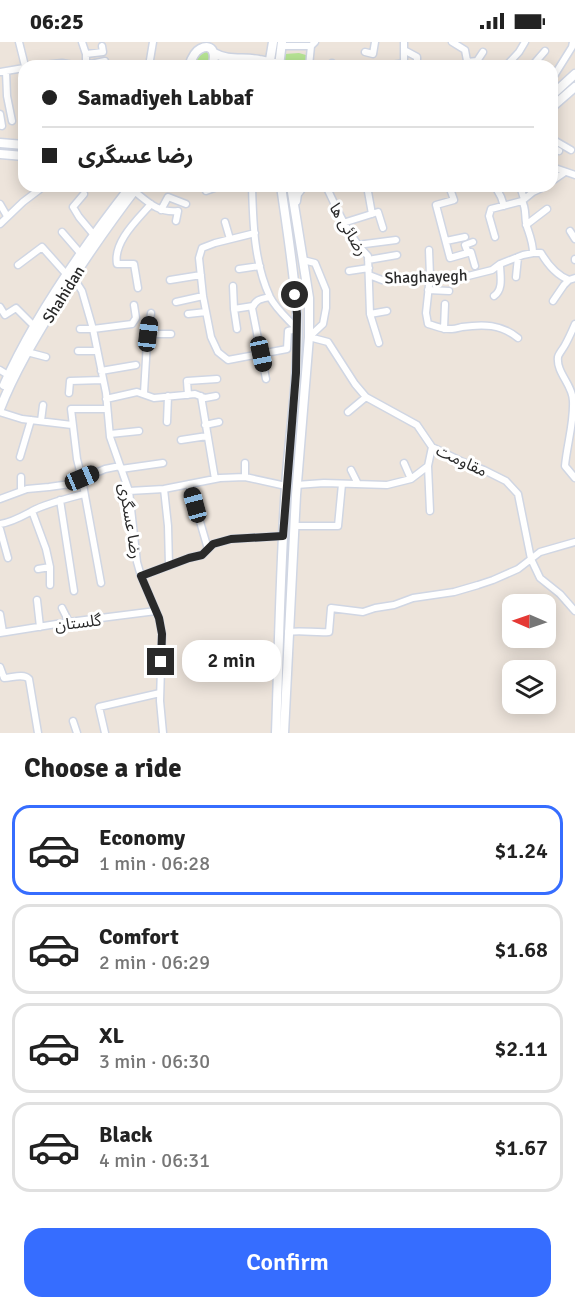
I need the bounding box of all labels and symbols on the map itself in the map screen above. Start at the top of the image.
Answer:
street label: رضائی ها [325,200,372,259]
street label: Shahidan [38,262,89,327]
street label: Shaghayegh [384,266,468,288]
route start [281,281,308,308]
car [137,315,159,353]
car [248,335,274,373]
street label: مقاومت [433,440,490,481]
car [62,463,102,493]
street label: رضا عسگری [114,482,146,560]
car [182,485,208,525]
north arrow [502,594,556,648]
street label: گلستان [54,610,103,636]
callout: 2 min [182,641,281,683]
route end [147,648,174,675]

